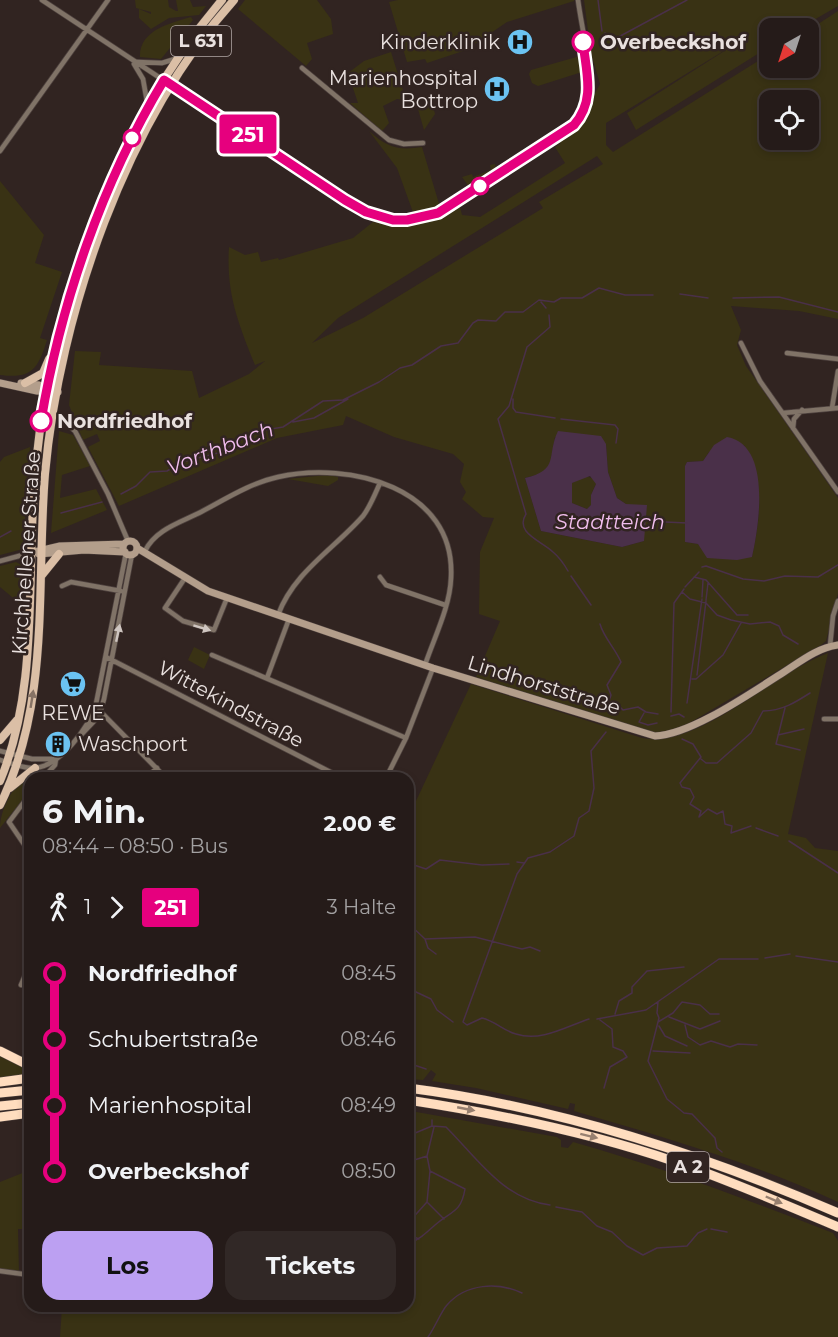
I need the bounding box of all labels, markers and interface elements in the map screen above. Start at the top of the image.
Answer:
north arrow [759,18,819,78]
map controls [759,18,819,150]
road number: L 631 [171,26,231,56]
hospital icon: Kinderklinik [505,27,535,57]
place label: Kinderklinik [380,30,500,54]
place label: Overbeckshof [600,30,747,54]
marker: Overbeckshof [572,31,594,53]
place label: Marienhospital Bottrop [329,66,478,113]
hospital icon: Marienhospital Bottrop [482,74,512,104]
button: locate [759,90,819,150]
line badge: 251 [214,114,282,154]
text: 251 [231,122,265,147]
unlabelled marker [123,129,141,147]
unlabelled marker [471,177,489,195]
place label: Nordfriedhof [57,409,193,433]
marker: Nordfriedhof [30,410,52,432]
water label: Vorthbach [163,416,277,480]
street label: Kirchhellener Straße [7,450,45,656]
water label: Stadtteich [555,509,665,534]
one-way arrow [114,623,123,642]
one-way arrow [193,624,211,633]
street label: Lindhorststraße [465,650,623,720]
street label: Wittekindstraße [154,655,308,753]
supermarket icon: REWE [58,669,88,699]
one-way arrow [28,690,37,709]
place label: REWE [42,701,104,725]
building icon: Waschport [43,729,73,759]
place label: Waschport [78,732,188,756]
text: 6 Min. [42,791,145,831]
text: 2.00 € [323,810,396,837]
text: 08:44 – 08:50 · Bus [42,834,228,858]
icon: walk [42,891,75,924]
icon: forward [100,891,133,924]
text: 1 [84,895,91,919]
text: 251 [154,895,187,920]
text: 3 Halte [326,895,396,919]
text: Nordfriedhof [88,960,237,987]
text: 08:45 [341,961,396,985]
text: Schubertstraße [88,1026,258,1053]
text: 08:46 [340,1027,396,1051]
text: Marienhospital [88,1092,252,1119]
text: 08:49 [341,1093,396,1117]
one-way arrow [456,1105,475,1114]
one-way arrow [580,1132,599,1142]
road number: A 2 [667,1152,709,1182]
text: Overbeckshof [88,1158,249,1185]
text: 08:50 [341,1159,396,1183]
one-way arrow [765,1195,783,1205]
button: Los [42,1231,213,1300]
button: Tickets [225,1231,396,1300]

